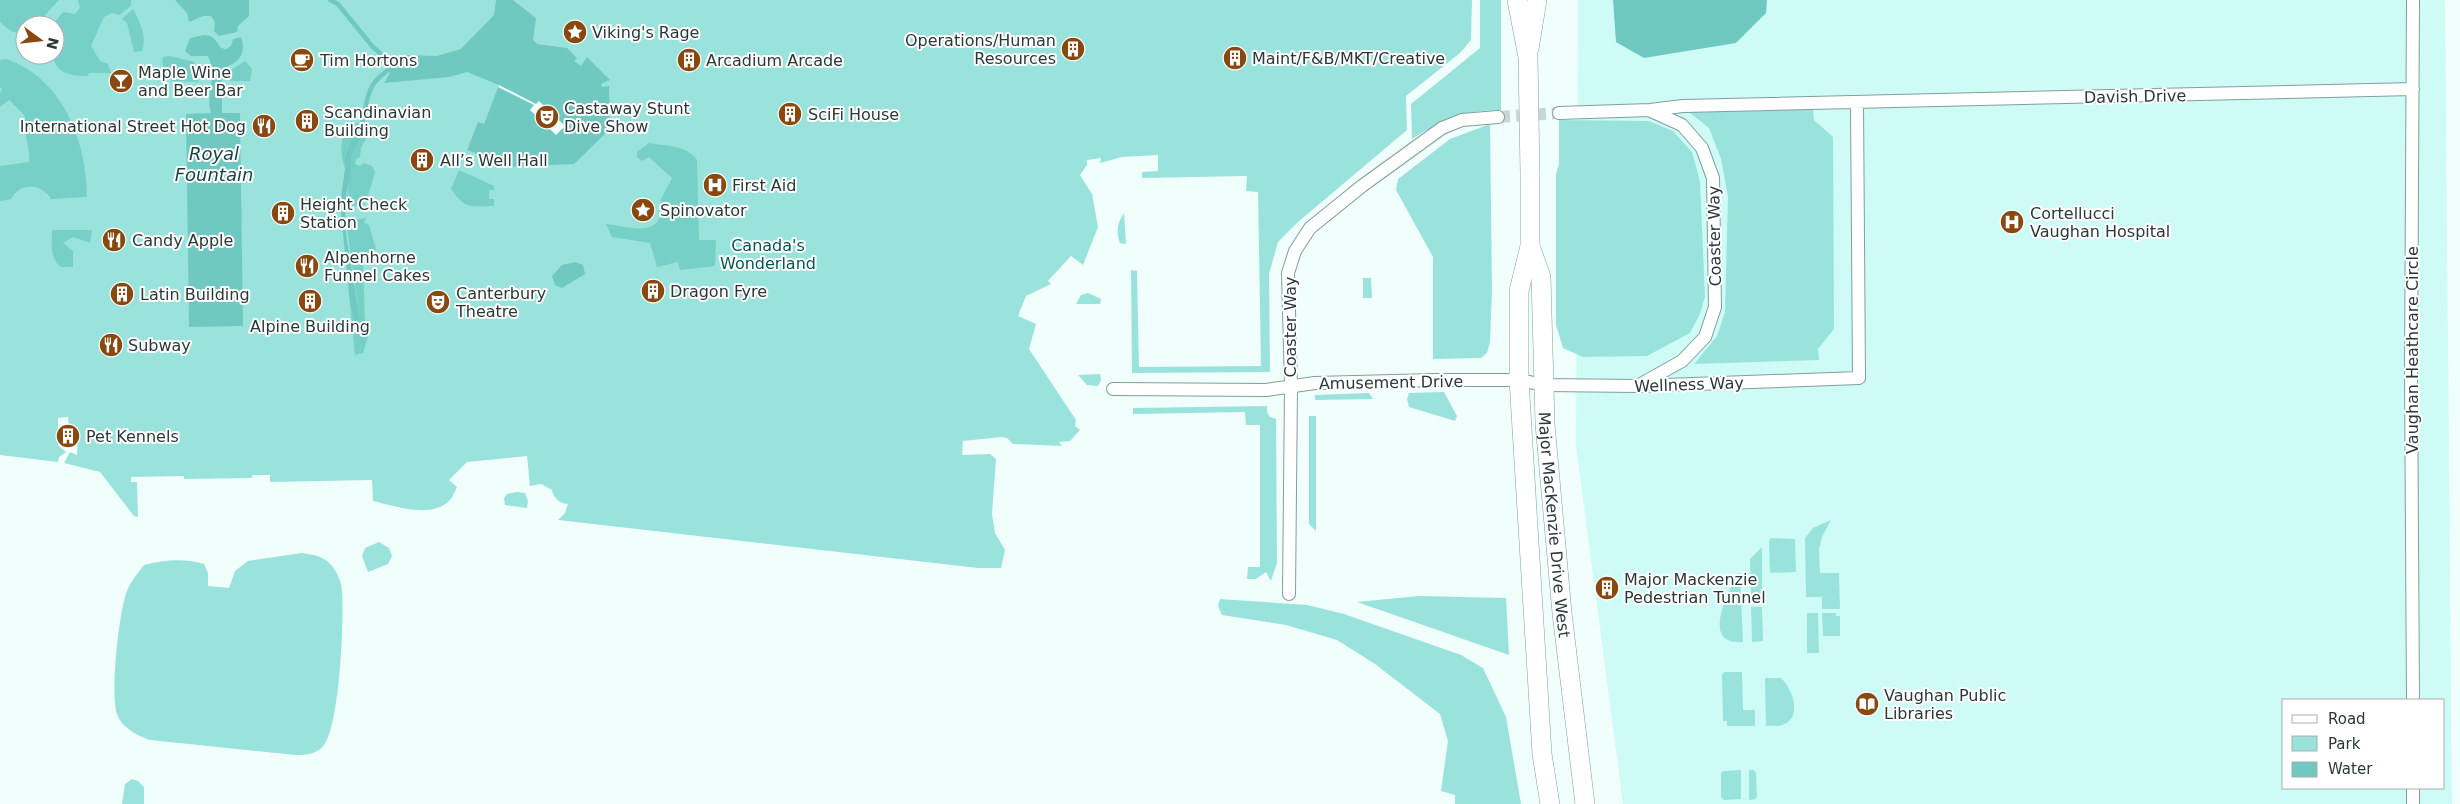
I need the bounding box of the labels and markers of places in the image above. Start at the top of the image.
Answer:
place icon: Viking's Rage [562,19,588,45]
place label: Viking's Rage [592,23,699,42]
place label: Operations/Human Resources [905,31,1056,68]
building icon: Operations/Human Resources [1060,36,1086,62]
building icon: Maint/F&B/MKT/Creative [1222,45,1248,71]
cafe icon: Tim Hortons [289,47,315,73]
building icon: Arcadium Arcade [676,47,702,73]
place label: Maint/F&B/MKT/Creative [1252,49,1445,68]
place label: Tim Hortons [319,51,417,70]
place label: Arcadium Arcade [706,51,843,70]
place label: Maple Wine and Beer Bar [138,63,243,100]
bar icon: Maple Wine and Beer Bar [108,68,134,94]
place label: Castaway Stunt Dive Show [564,99,690,136]
building icon: SciFi House [777,101,803,127]
place label: Scandinavian Building [324,103,431,140]
theatre icon: Castaway Stunt Dive Show [534,104,560,130]
place label: SciFi House [808,105,899,124]
building icon: Scandinavian Building [294,108,320,134]
restaurant icon: International Street Hot Dog [251,113,277,139]
place label: International Street Hot Dog [20,117,246,136]
building icon: All’s Well Hall [409,147,435,173]
place label: All’s Well Hall [440,151,548,170]
hospital icon: First Aid [702,172,728,198]
place label: First Aid [732,176,796,195]
place label: Height Check Station [300,195,408,232]
place icon: Spinovator [630,197,656,223]
building icon: Height Check Station [270,200,296,226]
place label: Spinovator [660,201,747,220]
place label: Cortellucci Vaughan Hospital [2030,204,2170,241]
hospital icon: Cortellucci Vaughan Hospital [1999,209,2025,235]
restaurant icon: Candy Apple [101,227,127,253]
place label: Candy Apple [132,231,233,250]
place label: Alpenhorne Funnel Cakes [324,248,430,285]
restaurant icon: Alpenhorne Funnel Cakes [294,253,320,279]
building icon: Dragon Fyre [640,278,666,304]
building icon: Latin Building [109,281,135,307]
place label: Dragon Fyre [670,282,767,301]
place label: Canterbury Theatre [455,284,546,321]
place label: Latin Building [140,285,250,304]
building icon: Alpine Building [297,288,323,314]
theatre icon: Canterbury Theatre [425,289,451,315]
place label: Alpine Building [250,317,370,336]
restaurant icon: Subway [98,332,124,358]
place label: Subway [128,336,191,355]
building icon: Pet Kennels [55,423,81,449]
place label: Pet Kennels [86,427,179,446]
place label: Major Mackenzie Pedestrian Tunnel [1624,570,1766,607]
building icon: Major Mackenzie Pedestrian Tunnel [1594,575,1620,601]
place label: Vaughan Public Libraries [1884,686,2006,723]
library icon: Vaughan Public Libraries [1854,691,1880,717]

